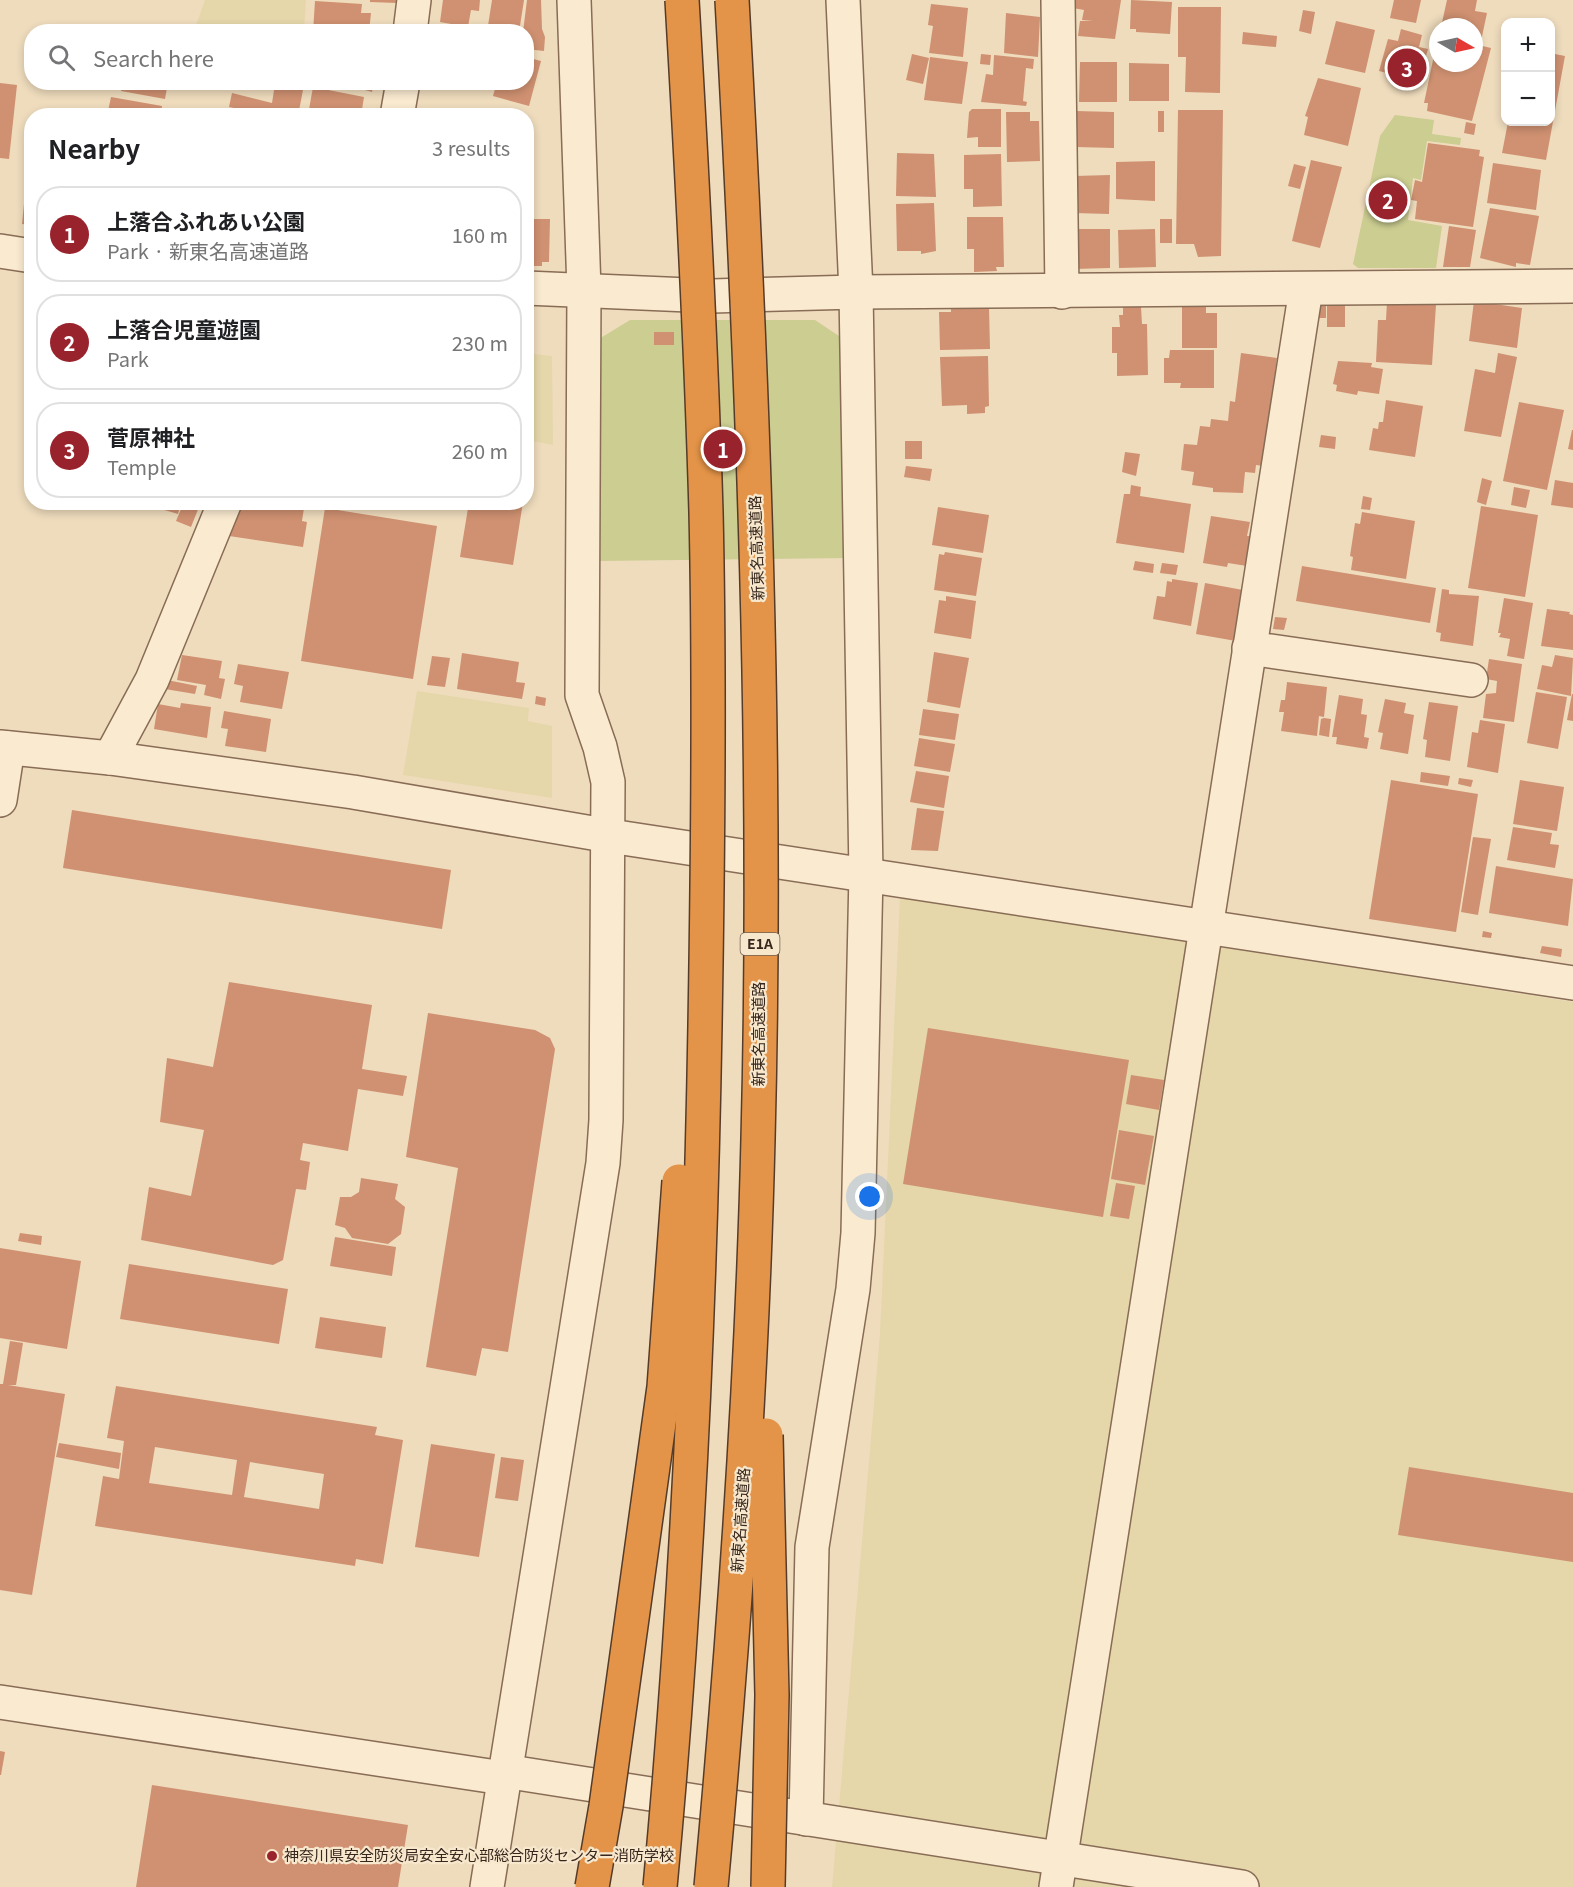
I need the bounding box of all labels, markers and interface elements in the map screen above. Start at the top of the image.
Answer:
north arrow [1429,18,1483,72]
map controls [1501,18,1555,126]
button: + [1501,18,1555,72]
search box [24,24,534,90]
icon: search [45,41,78,74]
text: Search here [93,41,214,73]
pin: 3 [1388,46,1426,90]
button: − [1501,72,1555,126]
text: Nearby [48,129,140,166]
text: 3 results [432,133,510,162]
pin: 2 [1368,178,1408,222]
text: 上落合ふれあい公園 [107,204,305,236]
text: 1 [64,220,75,249]
text: 160 m [452,220,508,249]
text: Park · 新東名高速道路 [107,236,309,265]
text: 上落合児童遊園 [107,312,261,344]
text: 2 [64,328,75,357]
text: 230 m [452,328,508,357]
text: Park [107,344,149,373]
text: 菅原神社 [107,420,195,452]
pin: 1 [704,426,742,472]
text: 3 [64,436,75,465]
text: 260 m [452,436,508,465]
text: Temple [107,452,176,481]
street label: 新東名高速道路 [743,495,768,601]
road number: E1A [740,933,780,955]
street label: 新東名高速道路 [747,981,768,1087]
your location [855,1182,884,1211]
street label: 新東名高速道路 [725,1467,754,1573]
place label: 神奈川県安全防災局安全安心部総合防災センター消防学校 [284,1844,674,1865]
marker: 神奈川県安全防災局安全安心部総合防災センター消防学校 [265,1849,279,1863]

